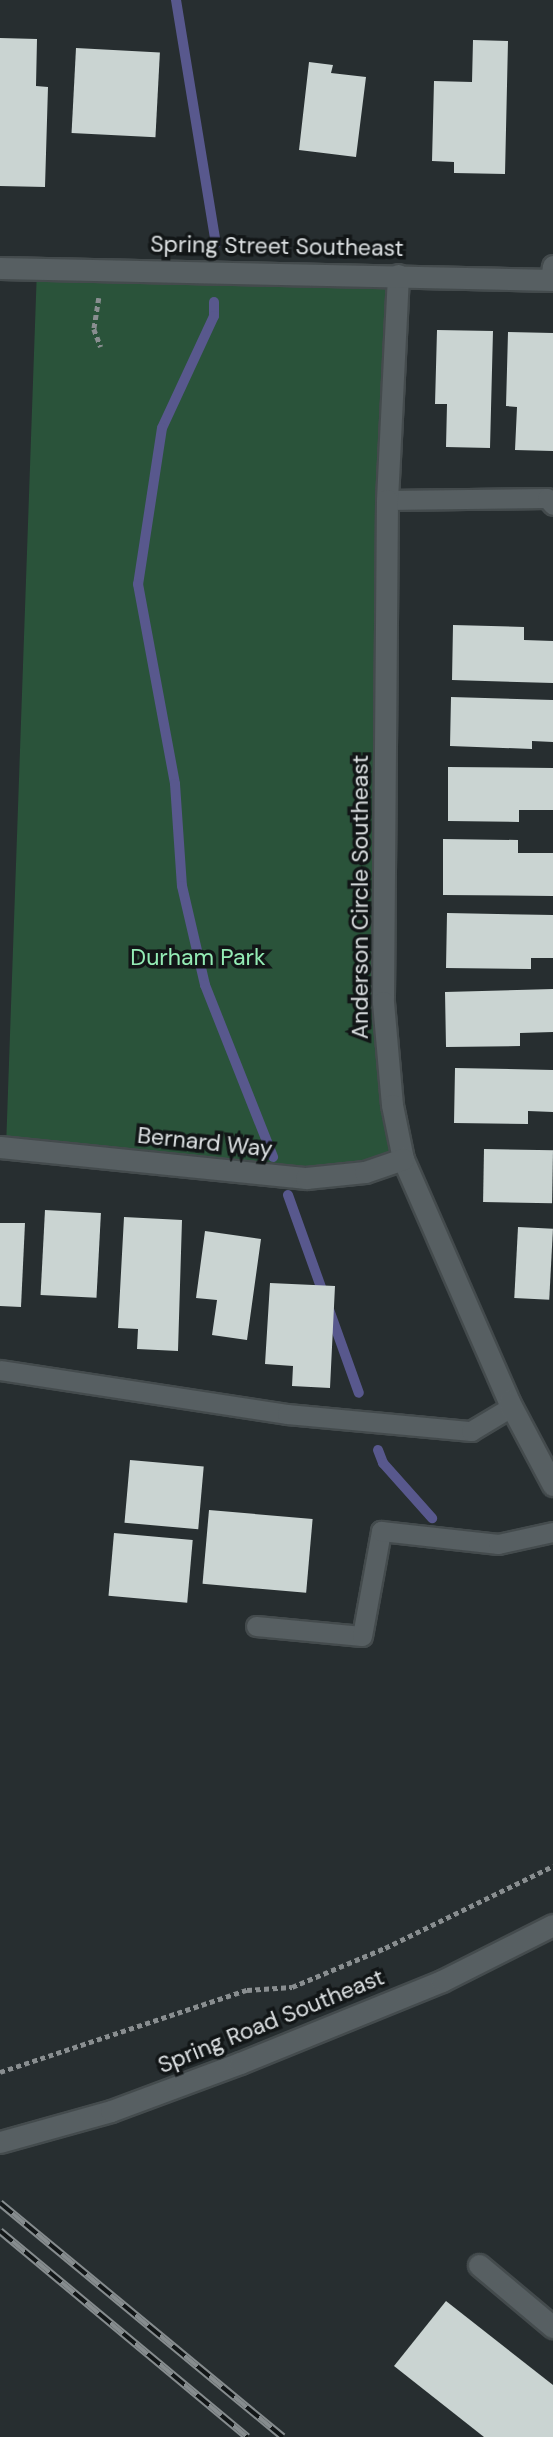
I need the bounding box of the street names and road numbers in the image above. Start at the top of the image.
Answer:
street label: Spring Street Southeast [150,230,404,262]
street label: Anderson Circle Southeast [346,755,374,1039]
street label: Bernard Way [136,1121,274,1163]
street label: Spring Road Southeast [154,1963,388,2079]

